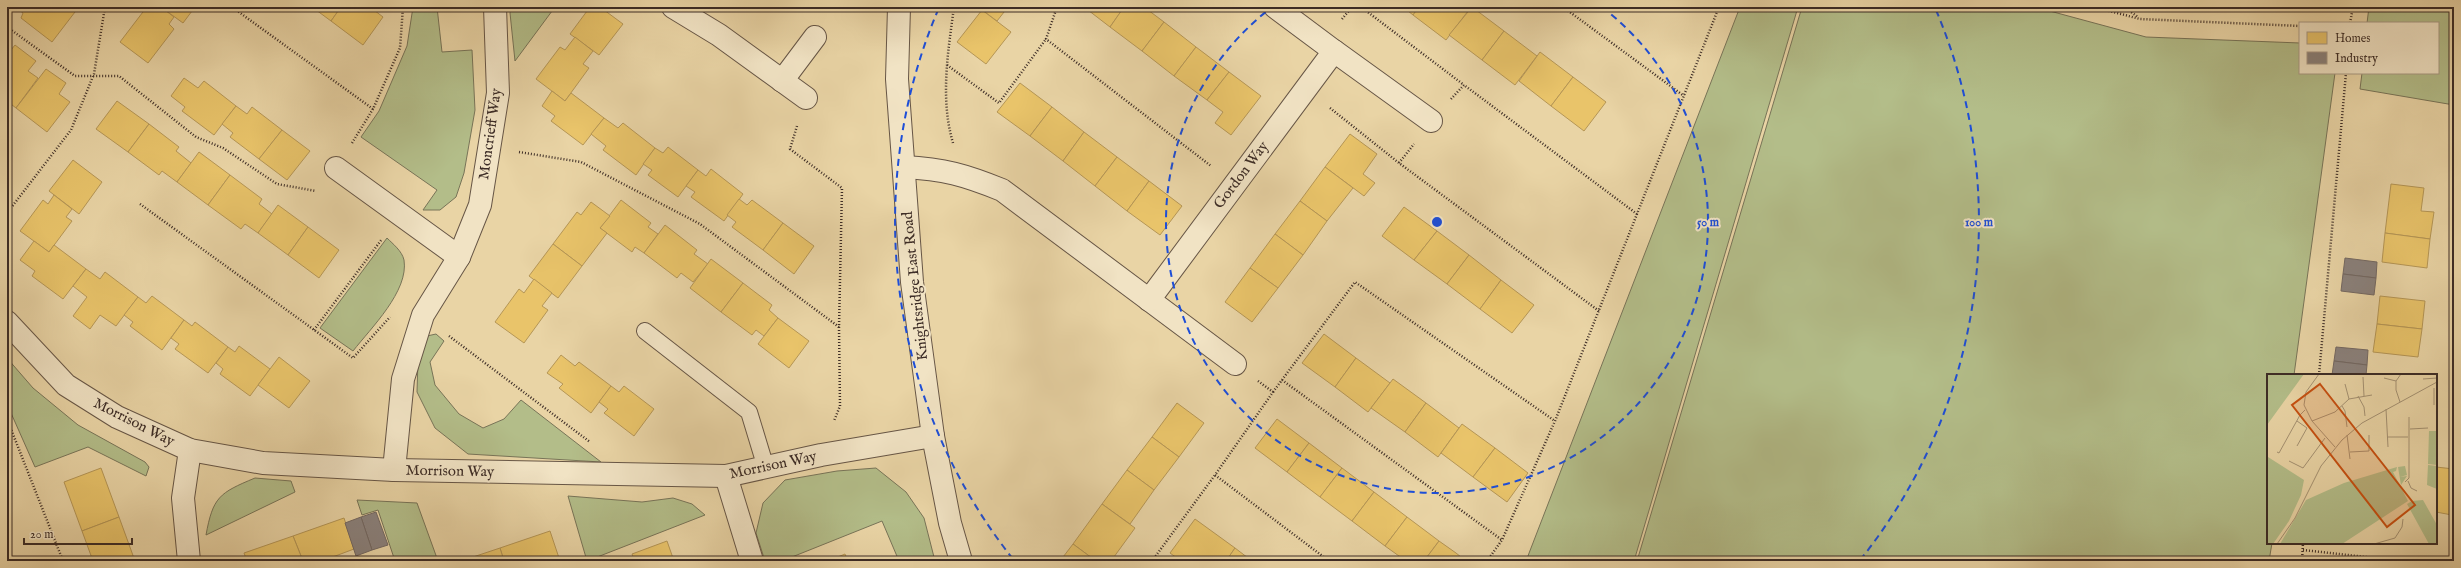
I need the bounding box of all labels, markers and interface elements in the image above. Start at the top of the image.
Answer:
legend [2299,22,2439,74]
text: Homes [2335,31,2371,46]
text: Industry [2335,51,2378,66]
street label: Moncrieff Way [474,87,506,181]
street label: Gordon Way [1209,137,1273,213]
street label: Knightsridge East Road [898,210,932,361]
centre of rings [1430,215,1444,229]
text: 50 m [1697,215,1720,230]
text: 100 m [1965,215,1994,230]
inset map [2267,374,2437,544]
street label: Morrison Way [90,393,178,451]
street label: Morrison Way [728,446,819,484]
street label: Morrison Way [405,461,495,481]
scale bar [24,520,132,546]
text: 20 m [30,527,53,542]

